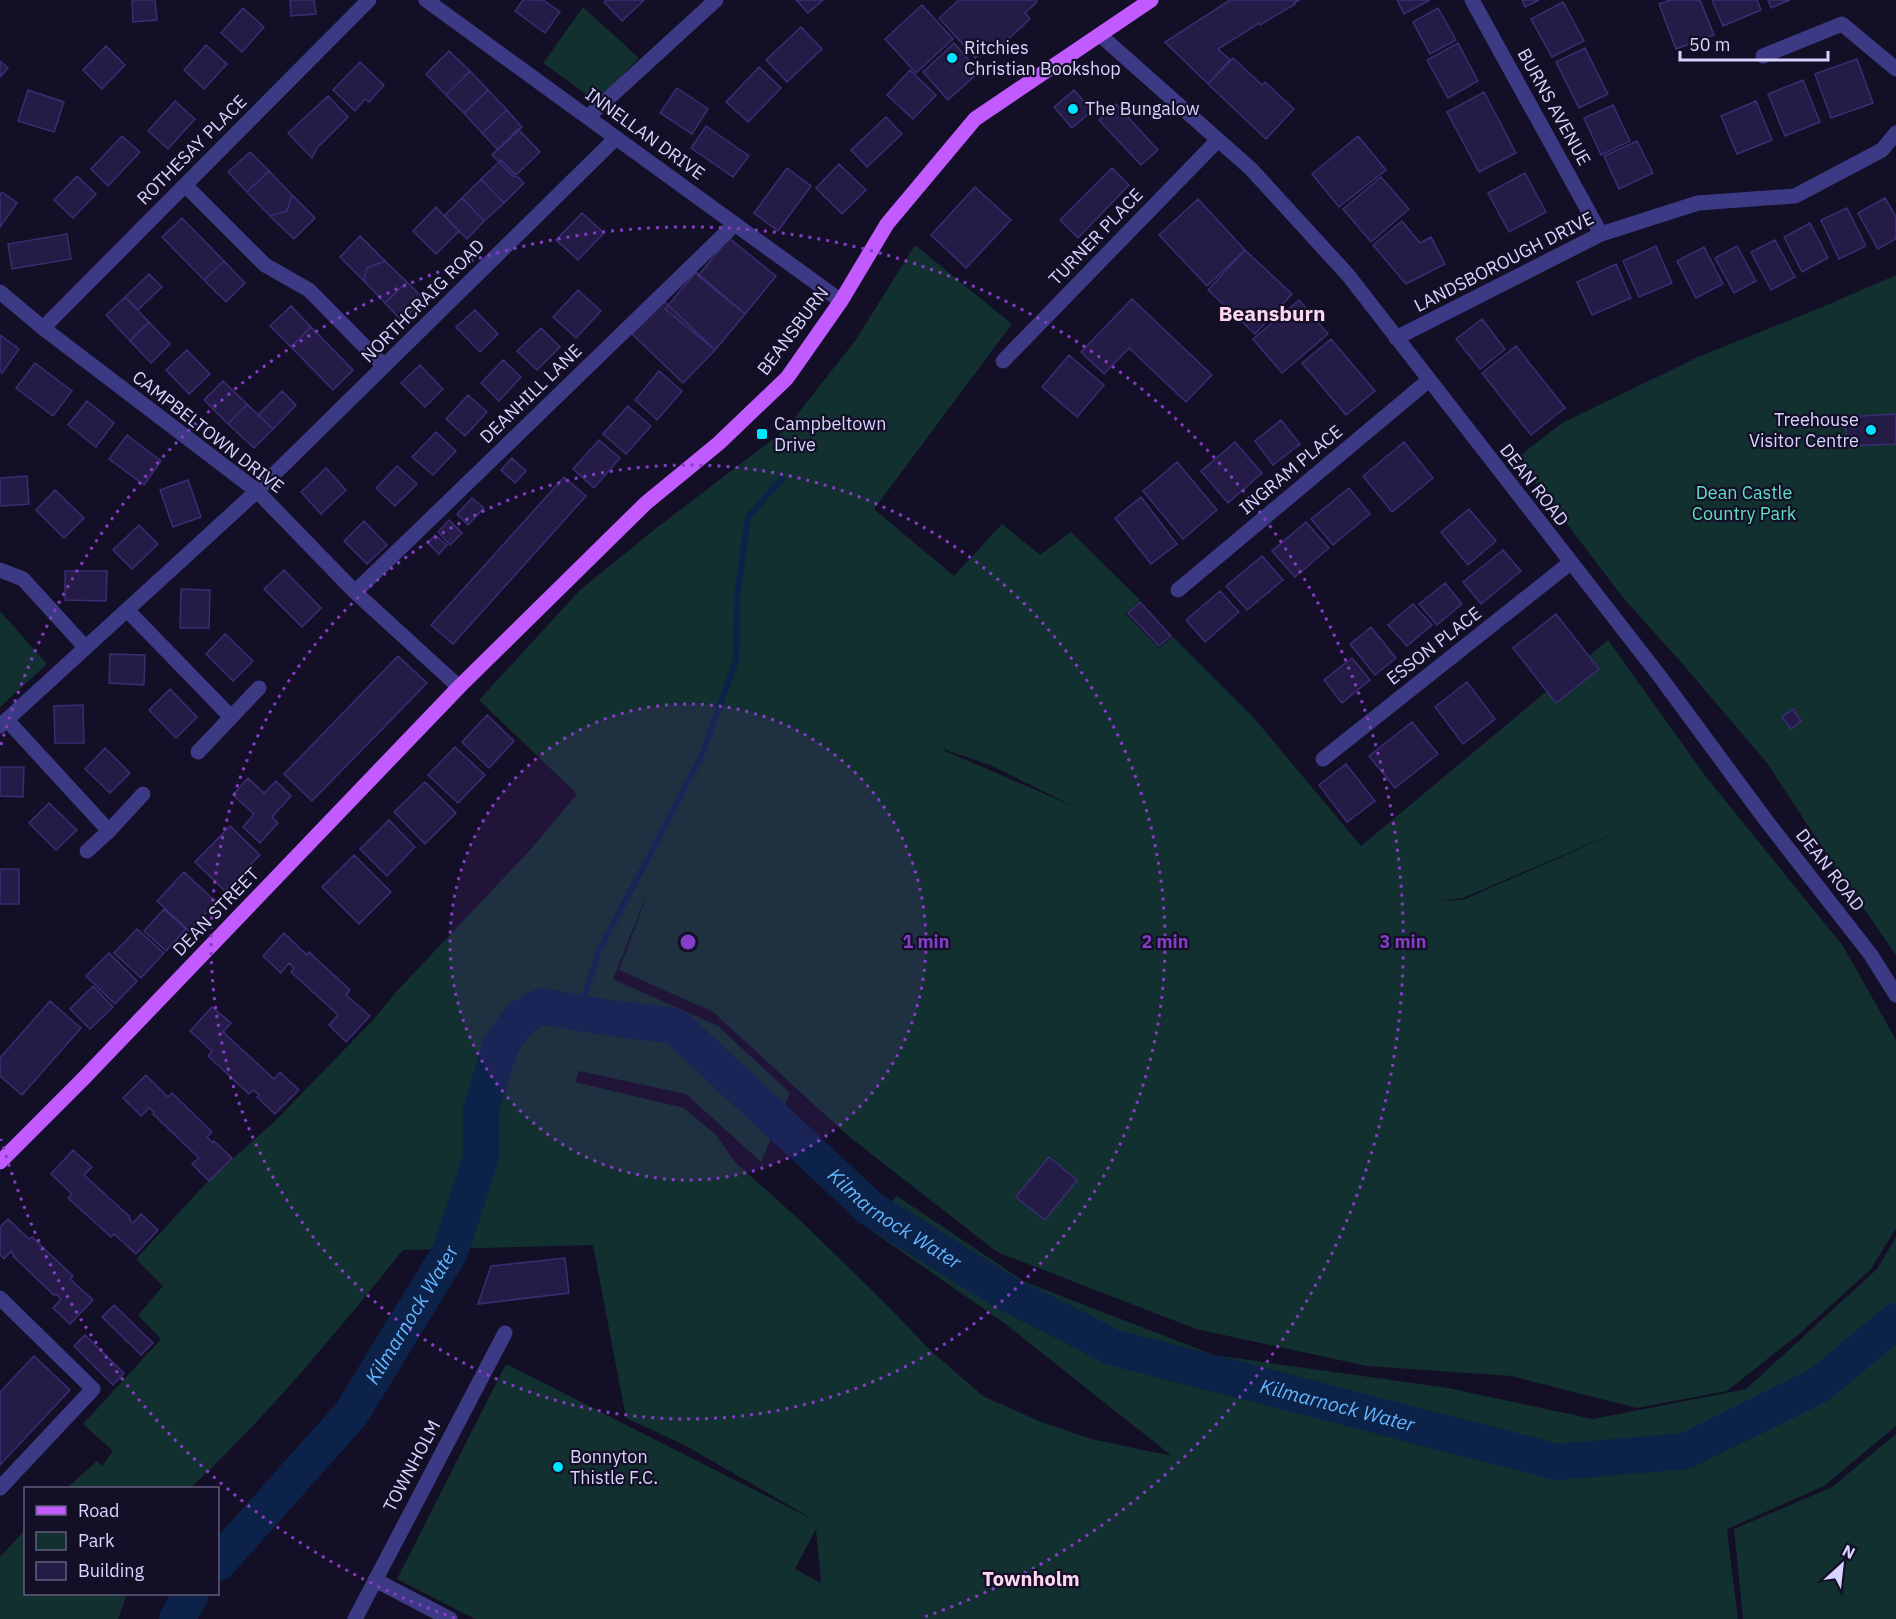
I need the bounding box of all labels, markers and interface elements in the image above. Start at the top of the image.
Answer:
scale bar [1680,24,1828,62]
text: 50 m [1689,33,1731,56]
place label: Ritchies Christian Bookshop [964,36,1121,80]
street label: BURNS AVENUE [1513,44,1596,169]
marker: Ritchies Christian Bookshop [945,51,959,65]
street label: INNELLAN DRIVE [581,82,710,185]
street label: ROTHESAY PLACE [132,90,252,210]
place label: The Bungalow [1085,97,1200,120]
marker: The Bungalow [1066,102,1080,116]
street label: TURNER PLACE [1044,183,1148,290]
street label: LANDSBOROUGH DRIVE [1410,206,1598,317]
street label: NORTHCRAIG ROAD [356,234,489,367]
street label: BEANSBURN [752,282,833,380]
district label: Beansburn [1218,299,1326,327]
street label: DEANHILL LANE [475,339,587,448]
street label: CAMPBELTOWN DRIVE [128,365,289,498]
place label: Treehouse Visitor Centre [1749,408,1859,452]
place label: Campbeltown Drive [774,412,886,456]
street label: INGRAM PLACE [1234,420,1347,519]
marker: Treehouse Visitor Centre [1864,423,1878,437]
marker: Campbeltown Drive [755,427,769,441]
street label: DEAN ROAD [1495,439,1574,531]
park label: Dean Castle Country Park [1692,481,1797,525]
street label: ESSON PLACE [1382,601,1486,690]
street label: DEAN ROAD [1791,824,1870,916]
street label: DEAN STREET [168,863,264,961]
text: 1 min [902,930,950,953]
text: 2 min [1141,930,1189,953]
text: 3 min [1379,930,1427,953]
centre of rings [678,932,698,952]
water label: Kilmarnock Water [822,1162,967,1275]
water label: Kilmarnock Water [358,1242,464,1389]
water label: Kilmarnock Water [1257,1372,1418,1438]
street label: TOWNHOLM [378,1416,445,1516]
place label: Bonnyton Thistle F.C. [570,1445,658,1489]
marker: Bonnyton Thistle F.C. [551,1460,565,1474]
legend [24,1487,219,1595]
text: Road [78,1499,119,1522]
text: Park [78,1529,115,1552]
north arrow [1812,1535,1872,1595]
text: N [1839,1540,1859,1563]
text: Building [78,1559,145,1582]
district label: Townholm [982,1565,1080,1592]

